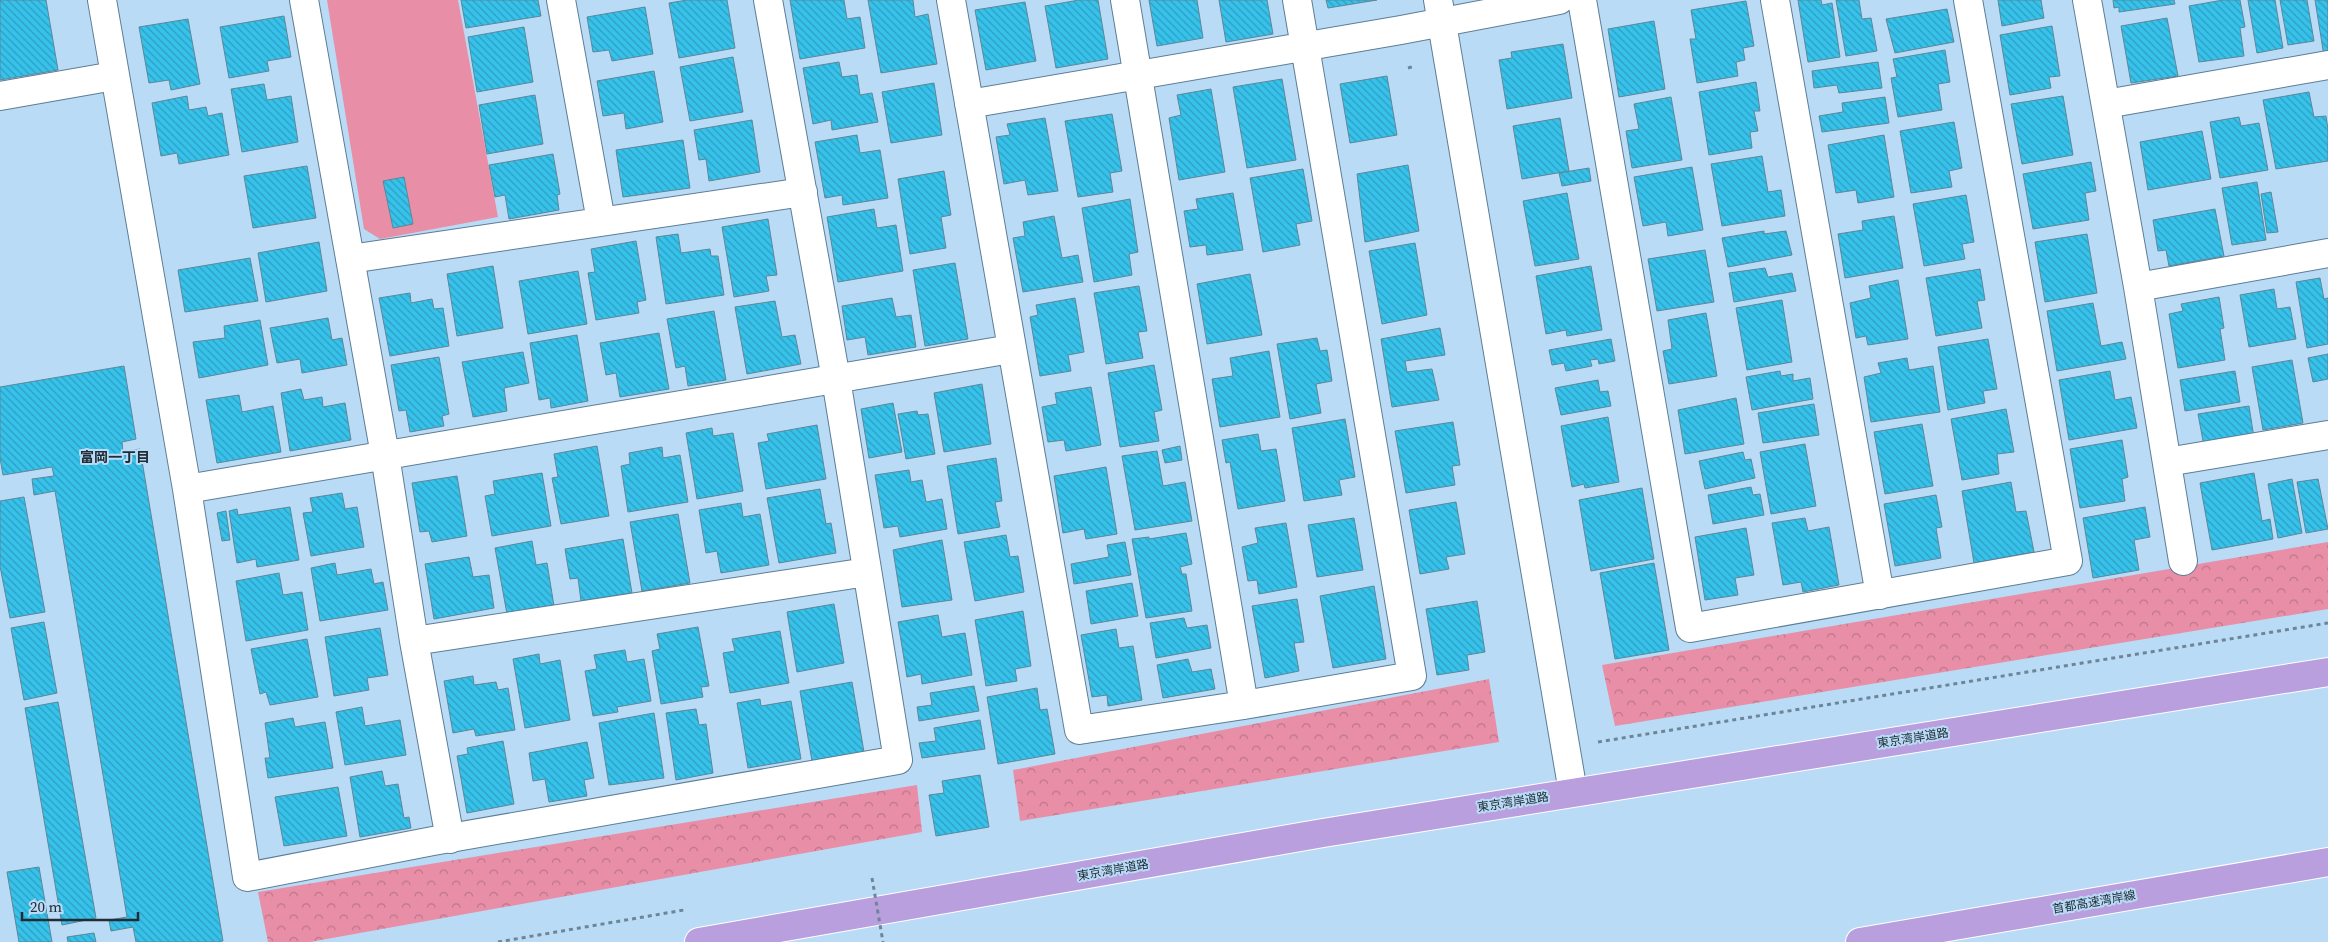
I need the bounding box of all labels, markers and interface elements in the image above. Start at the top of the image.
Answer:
district label: 富岡一丁目 [80,447,150,467]
street label: 東京湾岸道路 [1876,724,1950,752]
street label: 東京湾岸道路 [1476,788,1550,816]
street label: 東京湾岸道路 [1076,856,1150,884]
street label: 首都高速湾岸線 [2051,887,2137,917]
scale bar [22,890,139,922]
text: 20 m [30,896,62,917]

